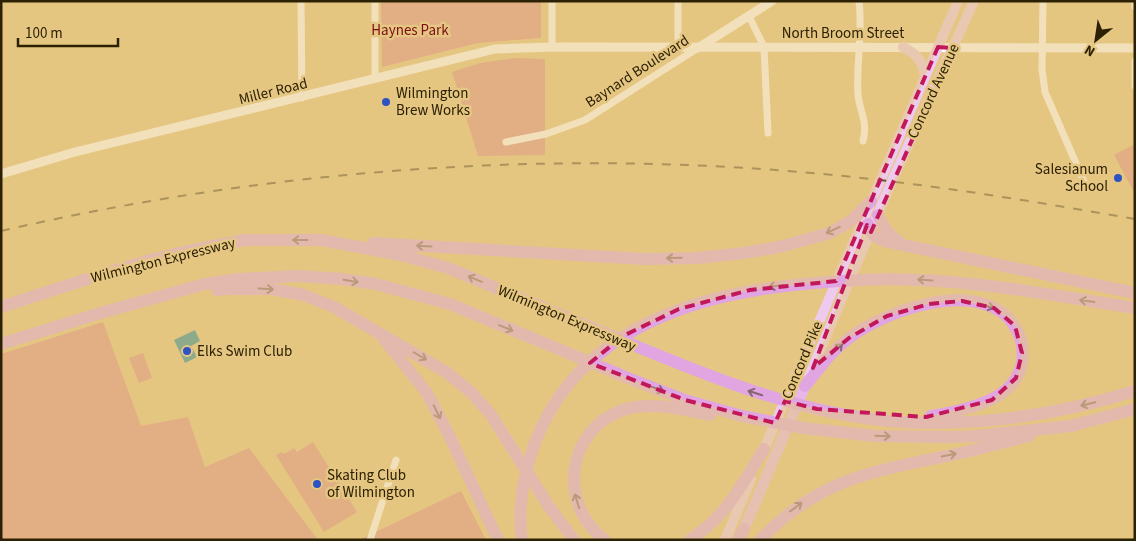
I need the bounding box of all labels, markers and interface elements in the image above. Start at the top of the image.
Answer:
scale bar [18,15,118,47]
north arrow [1071,15,1121,65]
park label: Haynes Park [371,20,449,41]
text: 100 m [25,23,63,44]
street label: North Broom Street [782,23,904,44]
street label: Baynard Boulevard [581,30,693,113]
text: N [1081,39,1099,61]
street label: Concord Avenue [902,40,965,142]
street label: Miller Road [237,73,310,110]
place label: Wilmington Brew Works [396,83,470,121]
marker: Wilmington Brew Works [380,96,392,108]
place label: Salesianum School [1035,159,1108,197]
marker: Salesianum School [1112,172,1124,184]
one-way arrow [826,226,841,235]
street label: Wilmington Expressway [89,232,238,289]
one-way arrow [292,235,308,245]
one-way arrow [417,242,433,251]
one-way arrow [666,253,682,263]
one-way arrow [468,274,483,283]
one-way arrow [343,276,359,286]
one-way arrow [918,276,934,285]
street label: Wilmington Expressway [495,280,639,357]
one-way arrow [769,281,785,291]
one-way arrow [258,285,274,294]
one-way arrow [1079,295,1095,305]
one-way arrow [978,302,994,311]
street label: Concord Pike [777,318,828,402]
one-way arrow [498,324,513,334]
place label: Elks Swim Club [197,341,292,362]
one-way arrow [830,343,843,355]
marker: Elks Swim Club [181,345,193,357]
one-way arrow [412,351,426,361]
one-way arrow [649,386,664,395]
one-way arrow [747,387,763,397]
one-way arrow [1080,400,1096,409]
one-way arrow [432,405,442,420]
one-way arrow [875,432,891,441]
one-way arrow [940,450,956,460]
place label: Skating Club of Wilmington [327,465,415,503]
marker: Skating Club of Wilmington [311,478,323,490]
one-way arrow [572,494,582,510]
one-way arrow [789,502,802,513]

